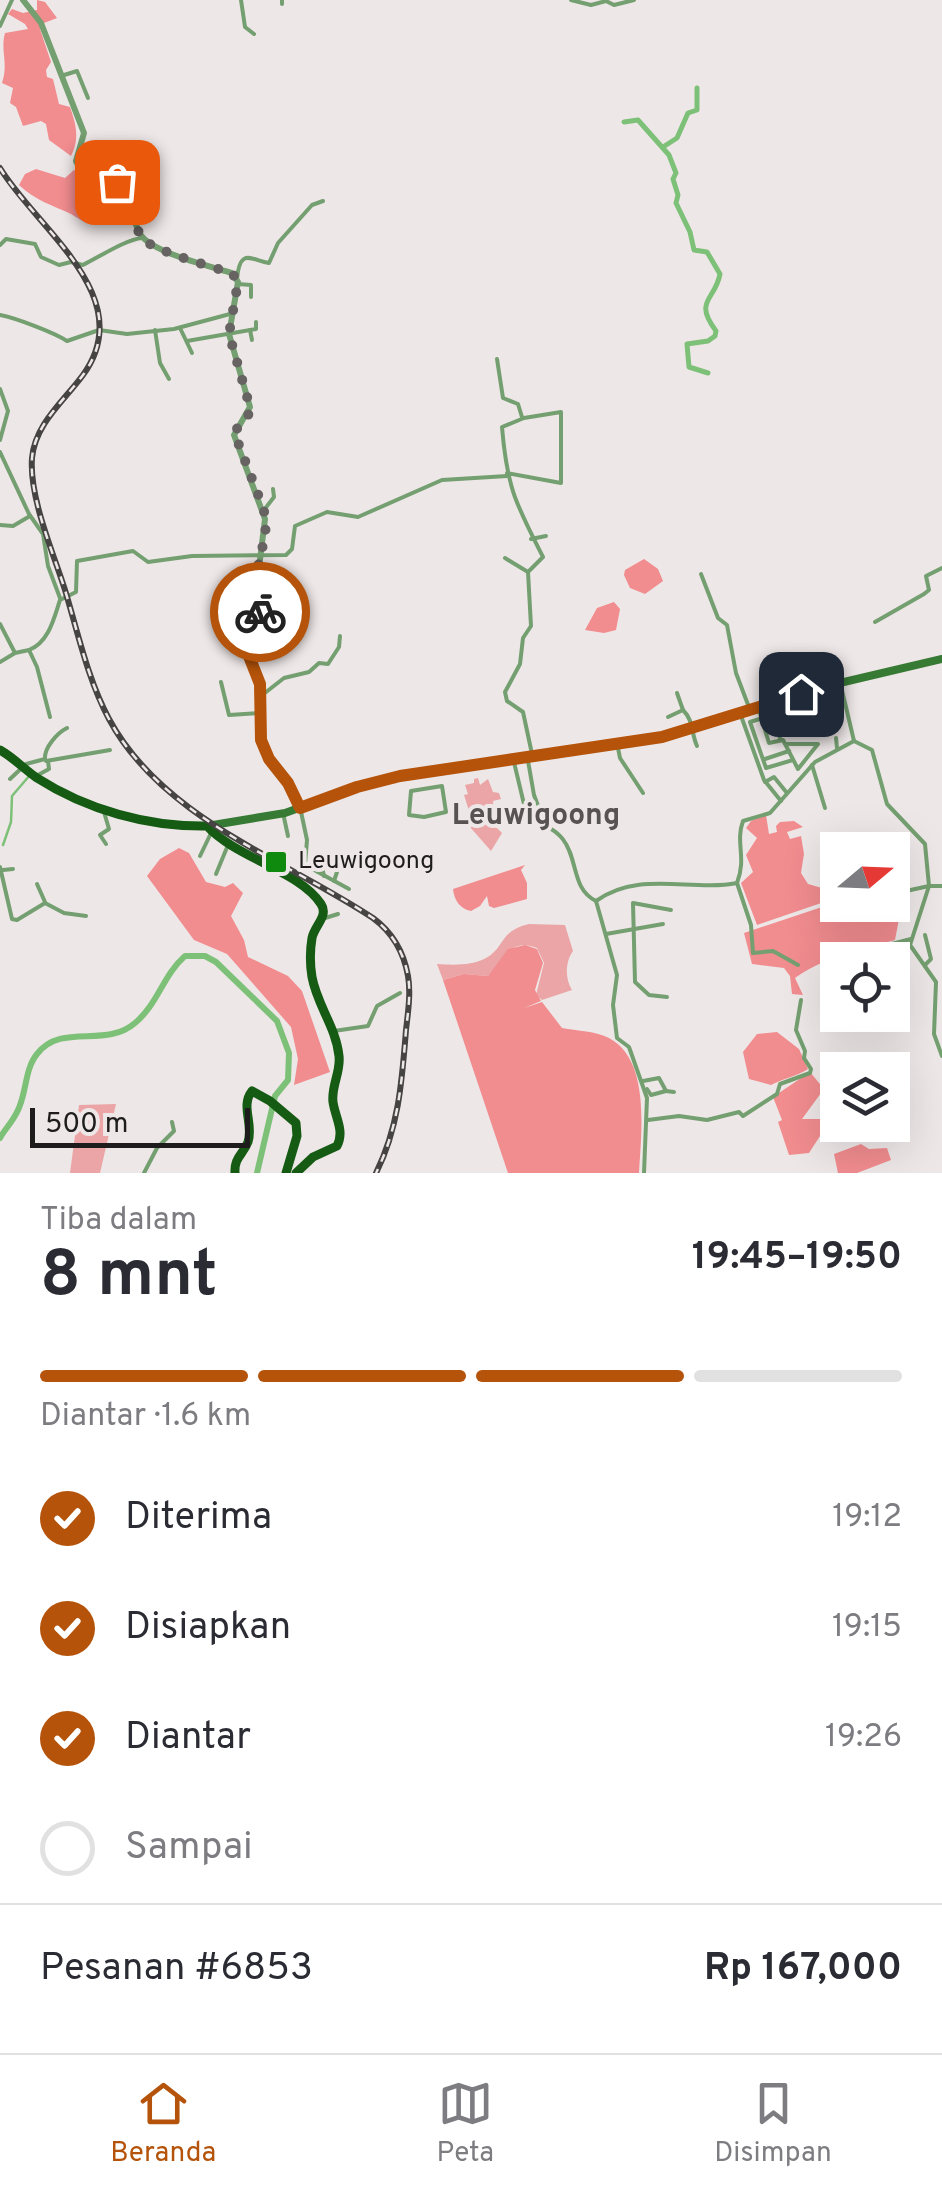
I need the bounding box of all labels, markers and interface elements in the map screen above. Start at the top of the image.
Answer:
pin [75,140,160,225]
icon: bag [90,155,145,210]
courier [210,562,310,662]
icon: bike [233,585,288,640]
pin [759,652,844,737]
icon: home [774,667,829,722]
district label: Leuwigoong [452,798,620,835]
north arrow [820,832,910,922]
map controls [820,832,910,1142]
place label: Leuwigoong [298,846,434,878]
marker: Leuwigoong [263,849,289,875]
button: locate [820,942,910,1032]
button: layers [820,1052,910,1142]
scale bar [30,1103,250,1148]
text: 500 m [45,1107,128,1143]
text: Tiba dalam [40,1201,197,1241]
text: 19:45–19:50 [692,1234,902,1283]
text: 8 mnt [40,1237,217,1319]
text: Diantar · 1.6 km [40,1397,251,1437]
icon: check [40,1491,95,1546]
text: Diterima [125,1494,272,1543]
text: 19:12 [832,1498,902,1538]
icon: check [40,1601,95,1656]
text: Disiapkan [125,1604,291,1653]
text: 19:15 [832,1608,902,1648]
icon: check [40,1711,95,1766]
text: Diantar [125,1714,251,1763]
text: 19:26 [825,1718,902,1758]
text: Sampai [125,1824,253,1873]
text: Pesanan #6853 [40,1945,313,1994]
text: Rp 167,000 [704,1945,902,1994]
tab: Beranda [110,2076,216,2172]
tab: Peta [436,2076,494,2172]
tab: Disimpan [714,2076,832,2172]

